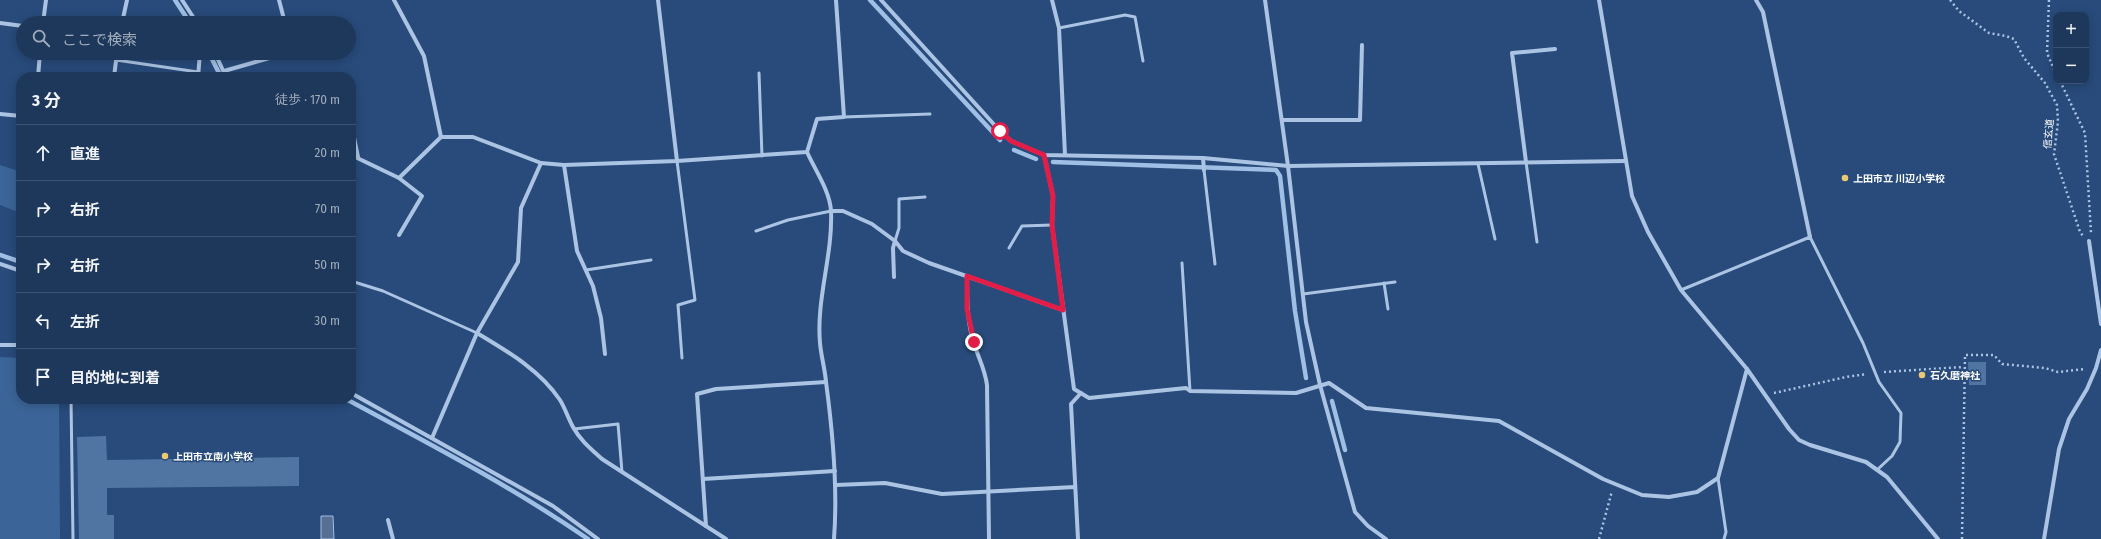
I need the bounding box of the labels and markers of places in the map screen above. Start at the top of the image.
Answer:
marker: 上田市立 川辺小学校 [1840,173,1850,183]
place label: 上田市立 川辺小学校 [1853,173,1945,185]
marker: 石久磨神社 [1917,370,1927,380]
place label: 石久磨神社 [1930,370,1981,382]
marker: 上田市立南小学校 [160,451,170,461]
place label: 上田市立南小学校 [173,451,253,463]

